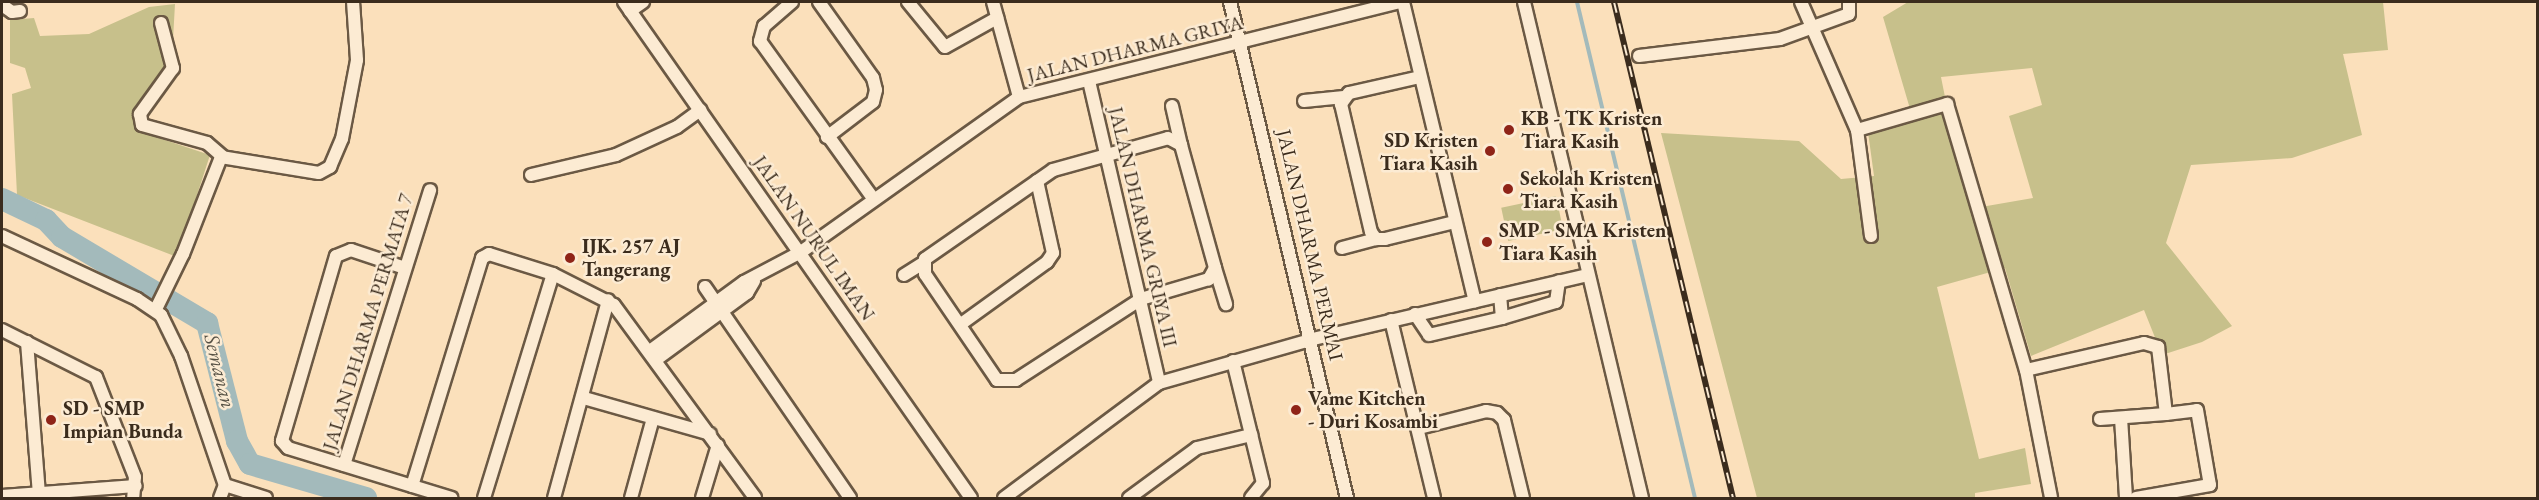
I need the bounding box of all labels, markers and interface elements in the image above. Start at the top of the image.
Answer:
street label: JALAN DHARMA GRIYA [1025,11,1245,87]
street label: JALAN DHARMA GRIYA III [1104,105,1182,349]
place label: KB - TK Kristen Tiara Kasih [1521,106,1662,153]
marker: KB - TK Kristen Tiara Kasih [1502,123,1516,137]
street label: JALAN DHARMA PERMAI [1272,127,1348,363]
place label: SD Kristen Tiara Kasih [1380,128,1478,175]
marker: SD Kristen Tiara Kasih [1483,144,1497,158]
street label: JALAN NURUL IMAN [748,151,880,325]
place label: Sekolah Kristen Tiara Kasih [1520,166,1653,213]
marker: Sekolah Kristen Tiara Kasih [1501,182,1515,196]
street label: JALAN DHARMA PERMATA 7 [318,191,418,453]
place label: SMP - SMA Kristen Tiara Kasih [1499,219,1666,266]
place label: IJK. 257 AJ Tangerang [582,234,680,281]
marker: SMP - SMA Kristen Tiara Kasih [1480,235,1494,249]
marker: IJK. 257 AJ Tangerang [563,251,577,265]
water label: Semanan [199,331,241,411]
place label: Vame Kitchen - Duri Kosambi [1308,386,1438,433]
place label: SD - SMP Impian Bunda [63,396,183,443]
marker: Vame Kitchen - Duri Kosambi [1289,403,1303,417]
marker: SD - SMP Impian Bunda [44,413,58,427]

